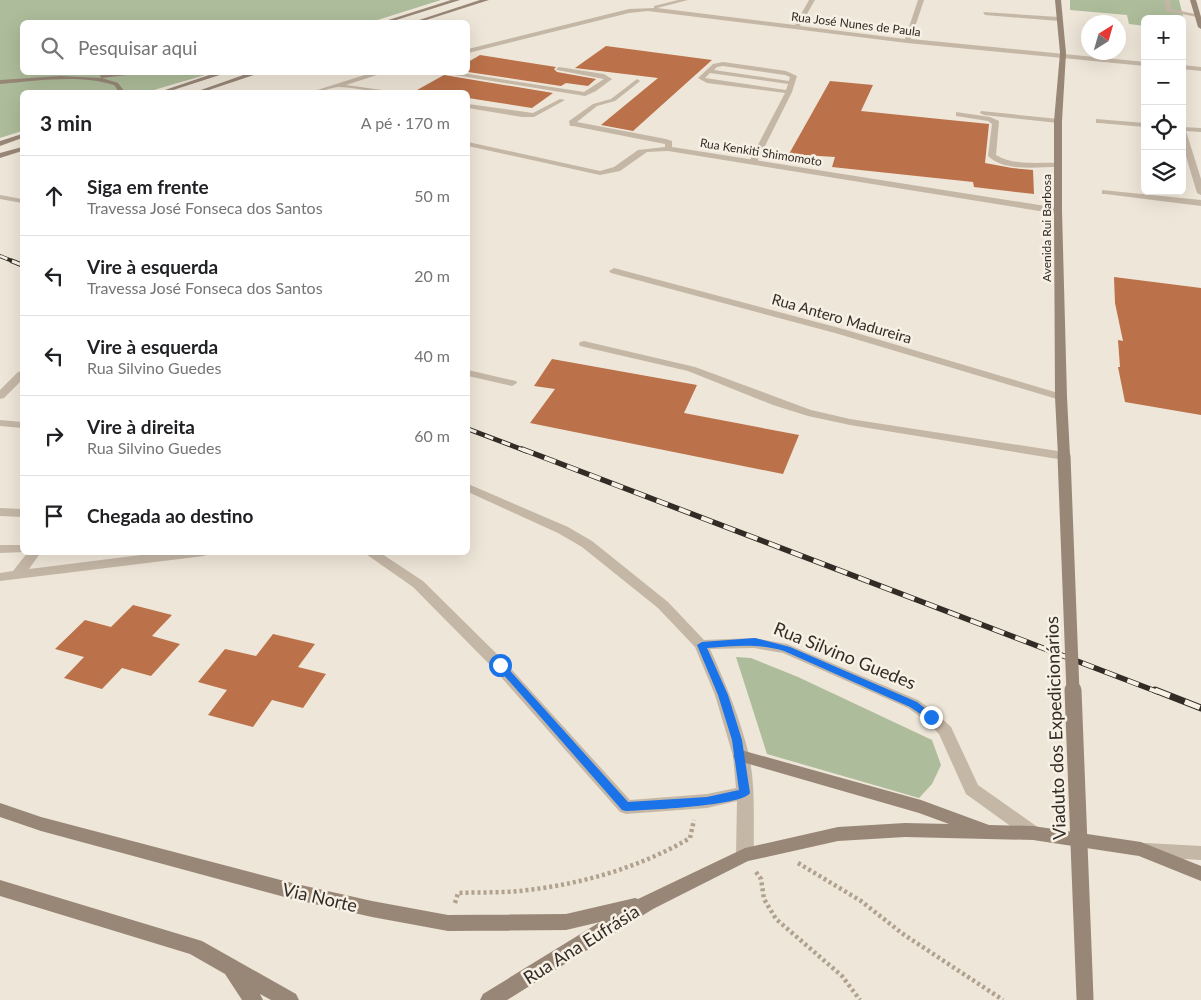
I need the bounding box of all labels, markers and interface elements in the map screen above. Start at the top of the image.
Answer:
street label: Rua José Nunes de Paula [790,9,922,39]
north arrow [1081,15,1126,60]
map controls [1141,15,1186,195]
button: + [1141,15,1186,60]
search box [20,20,470,75]
icon: search [38,34,66,62]
text: Pesquisar aqui [78,36,197,59]
button: − [1141,60,1186,105]
button: locate [1141,105,1186,150]
text: 3 min [40,110,92,135]
text: A pé · 170 m [361,113,450,132]
street label: Rua Kenkiti Shimomoto [699,135,823,169]
button: layers [1141,150,1186,195]
street label: Avenida Rui Barbosa [1039,174,1054,282]
text: Siga em frente [87,175,209,198]
icon: ahead [40,182,68,210]
text: 50 m [414,186,450,205]
text: Travessa José Fonseca dos Santos [87,198,323,217]
text: Vire à esquerda [87,255,218,278]
icon: left [40,262,68,290]
text: 20 m [414,266,450,285]
text: Travessa José Fonseca dos Santos [87,278,323,297]
street label: Rua Antero Madureira [770,289,914,347]
text: Vire à esquerda [87,335,218,358]
icon: left [40,342,68,370]
text: 40 m [414,346,450,365]
text: Rua Silvino Guedes [87,358,221,377]
text: Vire à direita [87,415,195,438]
icon: right [40,422,68,450]
text: 60 m [414,426,450,445]
text: Rua Silvino Guedes [87,438,221,457]
icon: arrive [40,502,68,530]
text: Chegada ao destino [87,504,253,527]
street label: Rua Silvino Guedes [771,616,919,694]
street label: Viaduto dos Expedicionários [1040,616,1070,840]
route start [489,654,512,677]
route end [920,706,943,729]
street label: Via Norte [280,878,360,916]
street label: Rua Ana Eufrásia [519,900,643,988]

